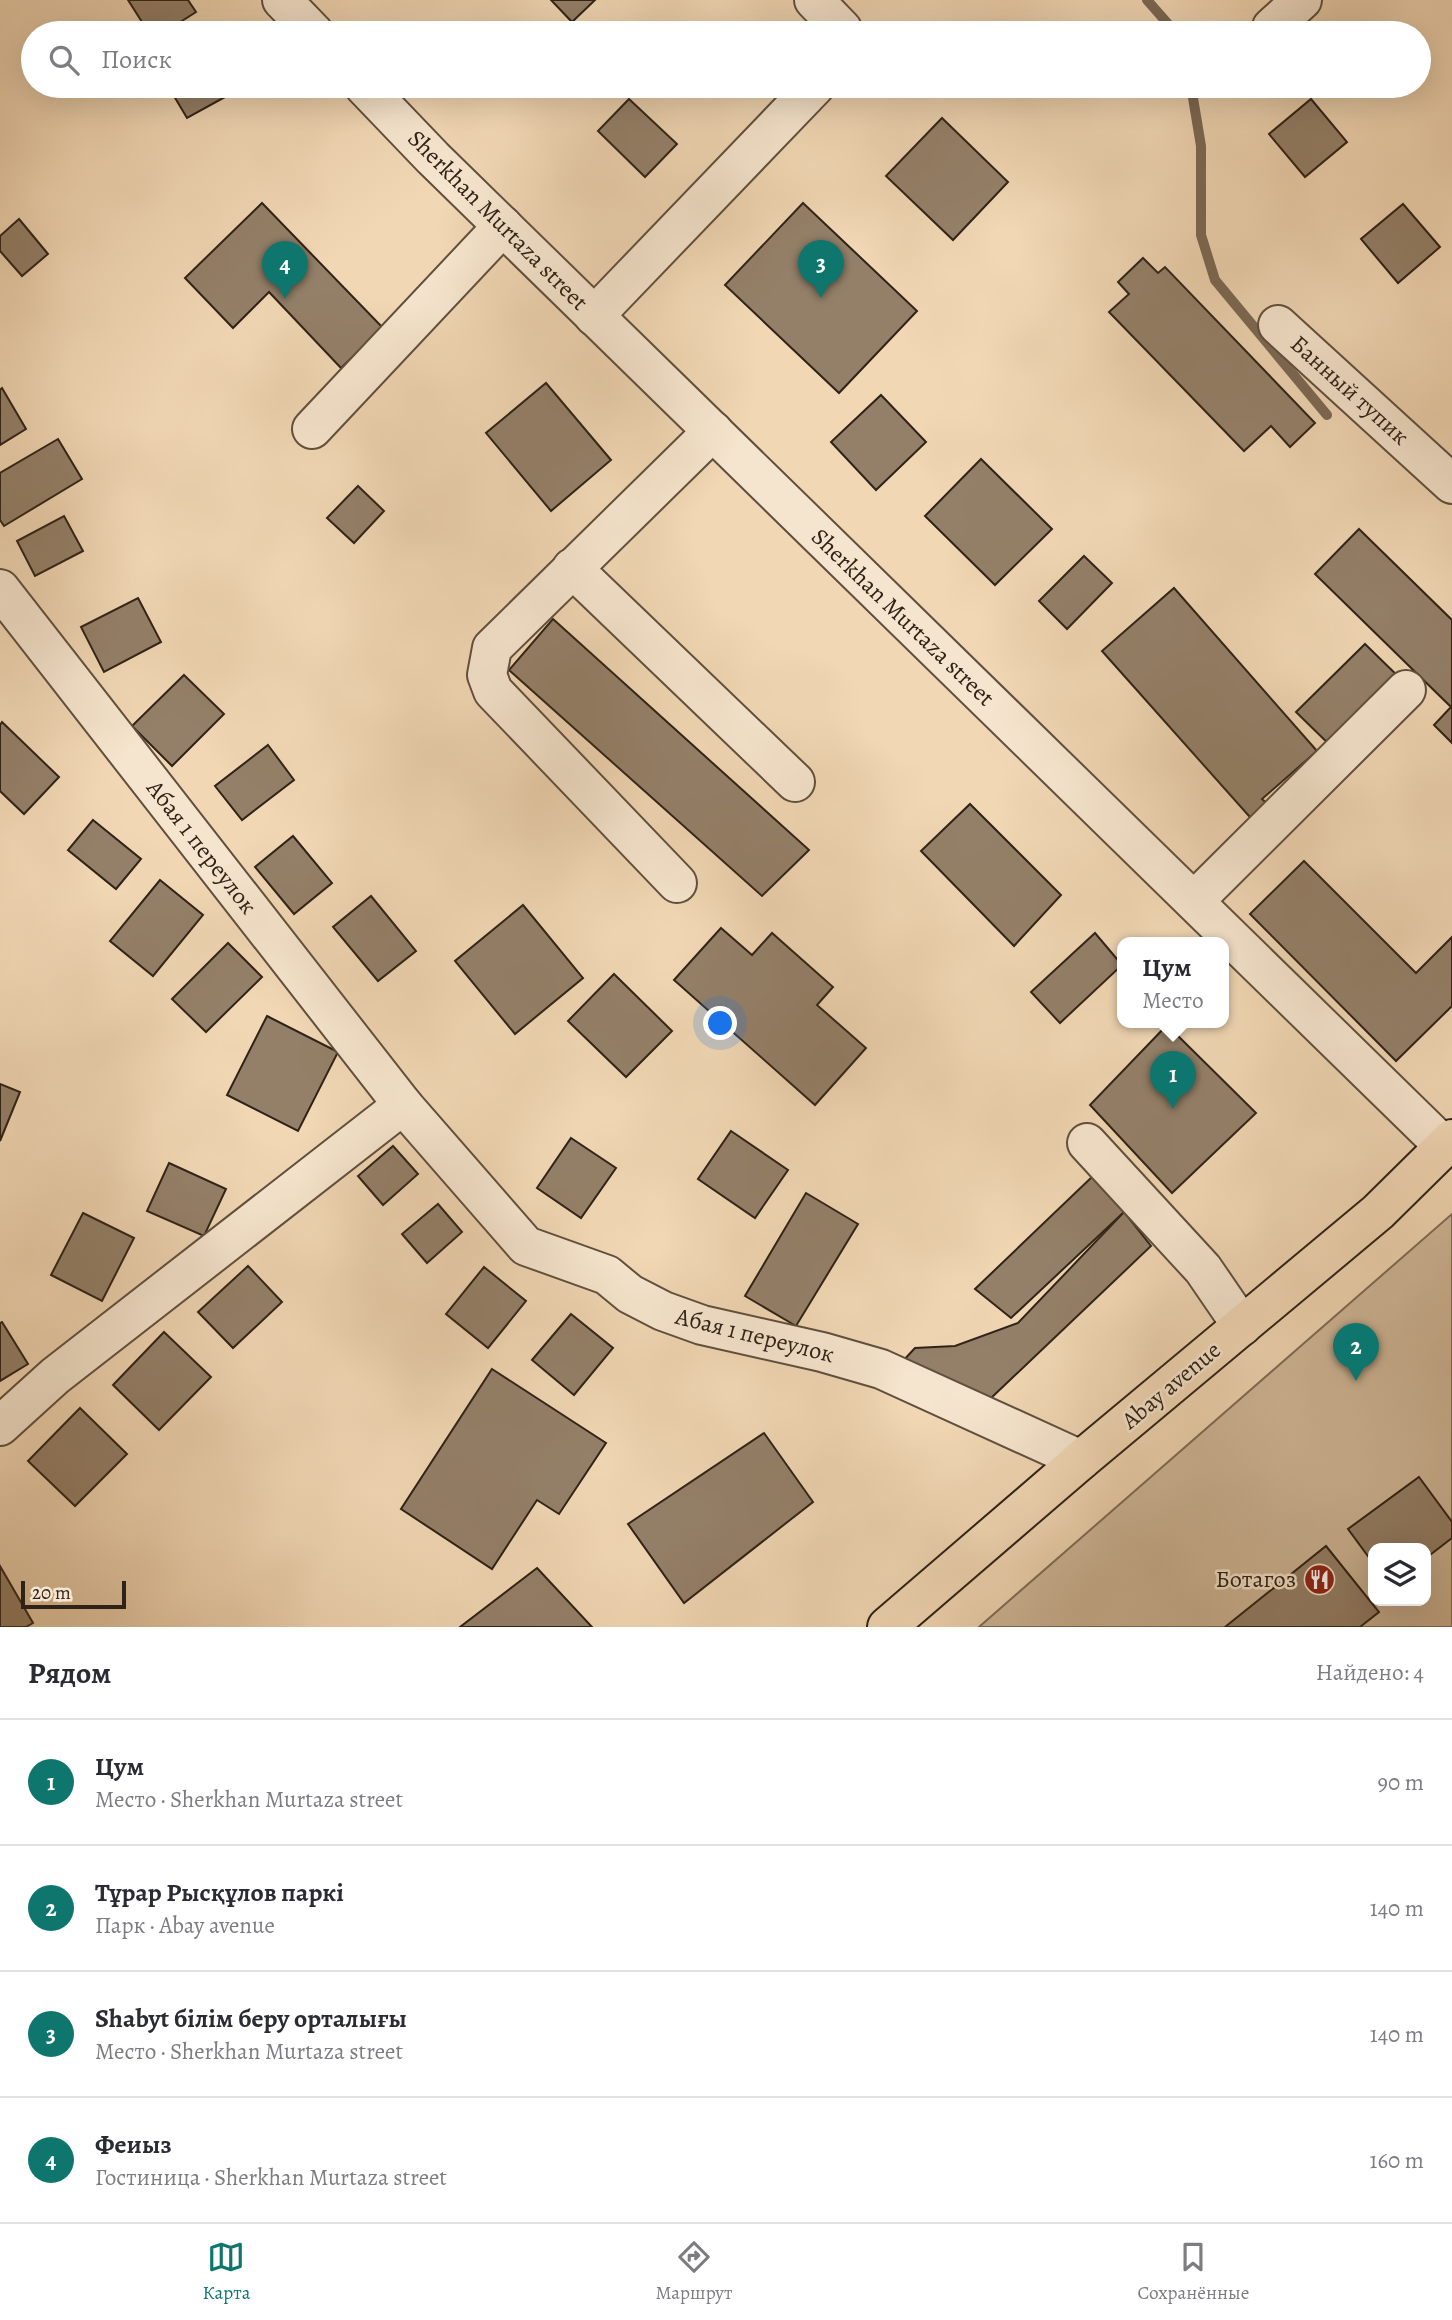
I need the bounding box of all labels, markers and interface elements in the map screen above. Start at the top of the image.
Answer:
search box [21,21,1431,98]
icon: search [45,41,83,79]
text: Поиск [101,42,172,77]
street label: Sherkhan Murtaza street [401,123,595,317]
pin: 3 [798,240,844,298]
pin: 4 [262,241,308,299]
street label: Банный тупик [1284,328,1416,452]
street label: Sherkhan Murtaza street [804,521,1002,713]
street label: Абая 1 переулок [139,772,265,921]
popup [1117,937,1229,1028]
text: Цум [1142,950,1191,985]
text: Место [1142,985,1204,1016]
your location [703,1006,737,1040]
pin: 1 [1150,1051,1196,1109]
street label: Абая 1 переулок [671,1300,838,1370]
pin: 2 [1333,1323,1379,1381]
street label: Abay avenue [1114,1334,1227,1437]
map controls [1368,1543,1431,1606]
button: layers [1368,1543,1431,1606]
restaurant icon: Ботагоз [1302,1562,1336,1596]
place label: Ботагоз [1215,1563,1296,1595]
scale bar [21,1578,126,1610]
text: 20 m [32,1580,71,1606]
text: Рядом [28,1653,111,1693]
text: Найдено: 4 [1316,1657,1424,1688]
text: Цум [95,1749,144,1784]
text: 1 [47,1767,55,1798]
text: 90 m [1378,1767,1424,1798]
text: Место · Sherkhan Murtaza street [95,1784,403,1815]
text: Тұрар Рысқұлов паркі [95,1875,344,1910]
text: 2 [45,1893,57,1924]
text: 140 m [1370,1893,1424,1924]
text: Парк · Abay avenue [95,1910,275,1941]
text: Shabyt білім беру орталығы [95,2001,407,2036]
text: 3 [46,2019,56,2050]
text: 140 m [1370,2019,1424,2050]
text: Место · Sherkhan Murtaza street [95,2036,403,2067]
text: Феиыз [95,2127,172,2162]
text: 4 [46,2145,56,2176]
text: 160 m [1370,2145,1424,2176]
text: Гостиница · Sherkhan Murtaza street [95,2162,447,2193]
tab: Карта [203,2238,250,2306]
tab: Маршрут [655,2238,732,2306]
tab: Сохранённые [1137,2238,1249,2306]

